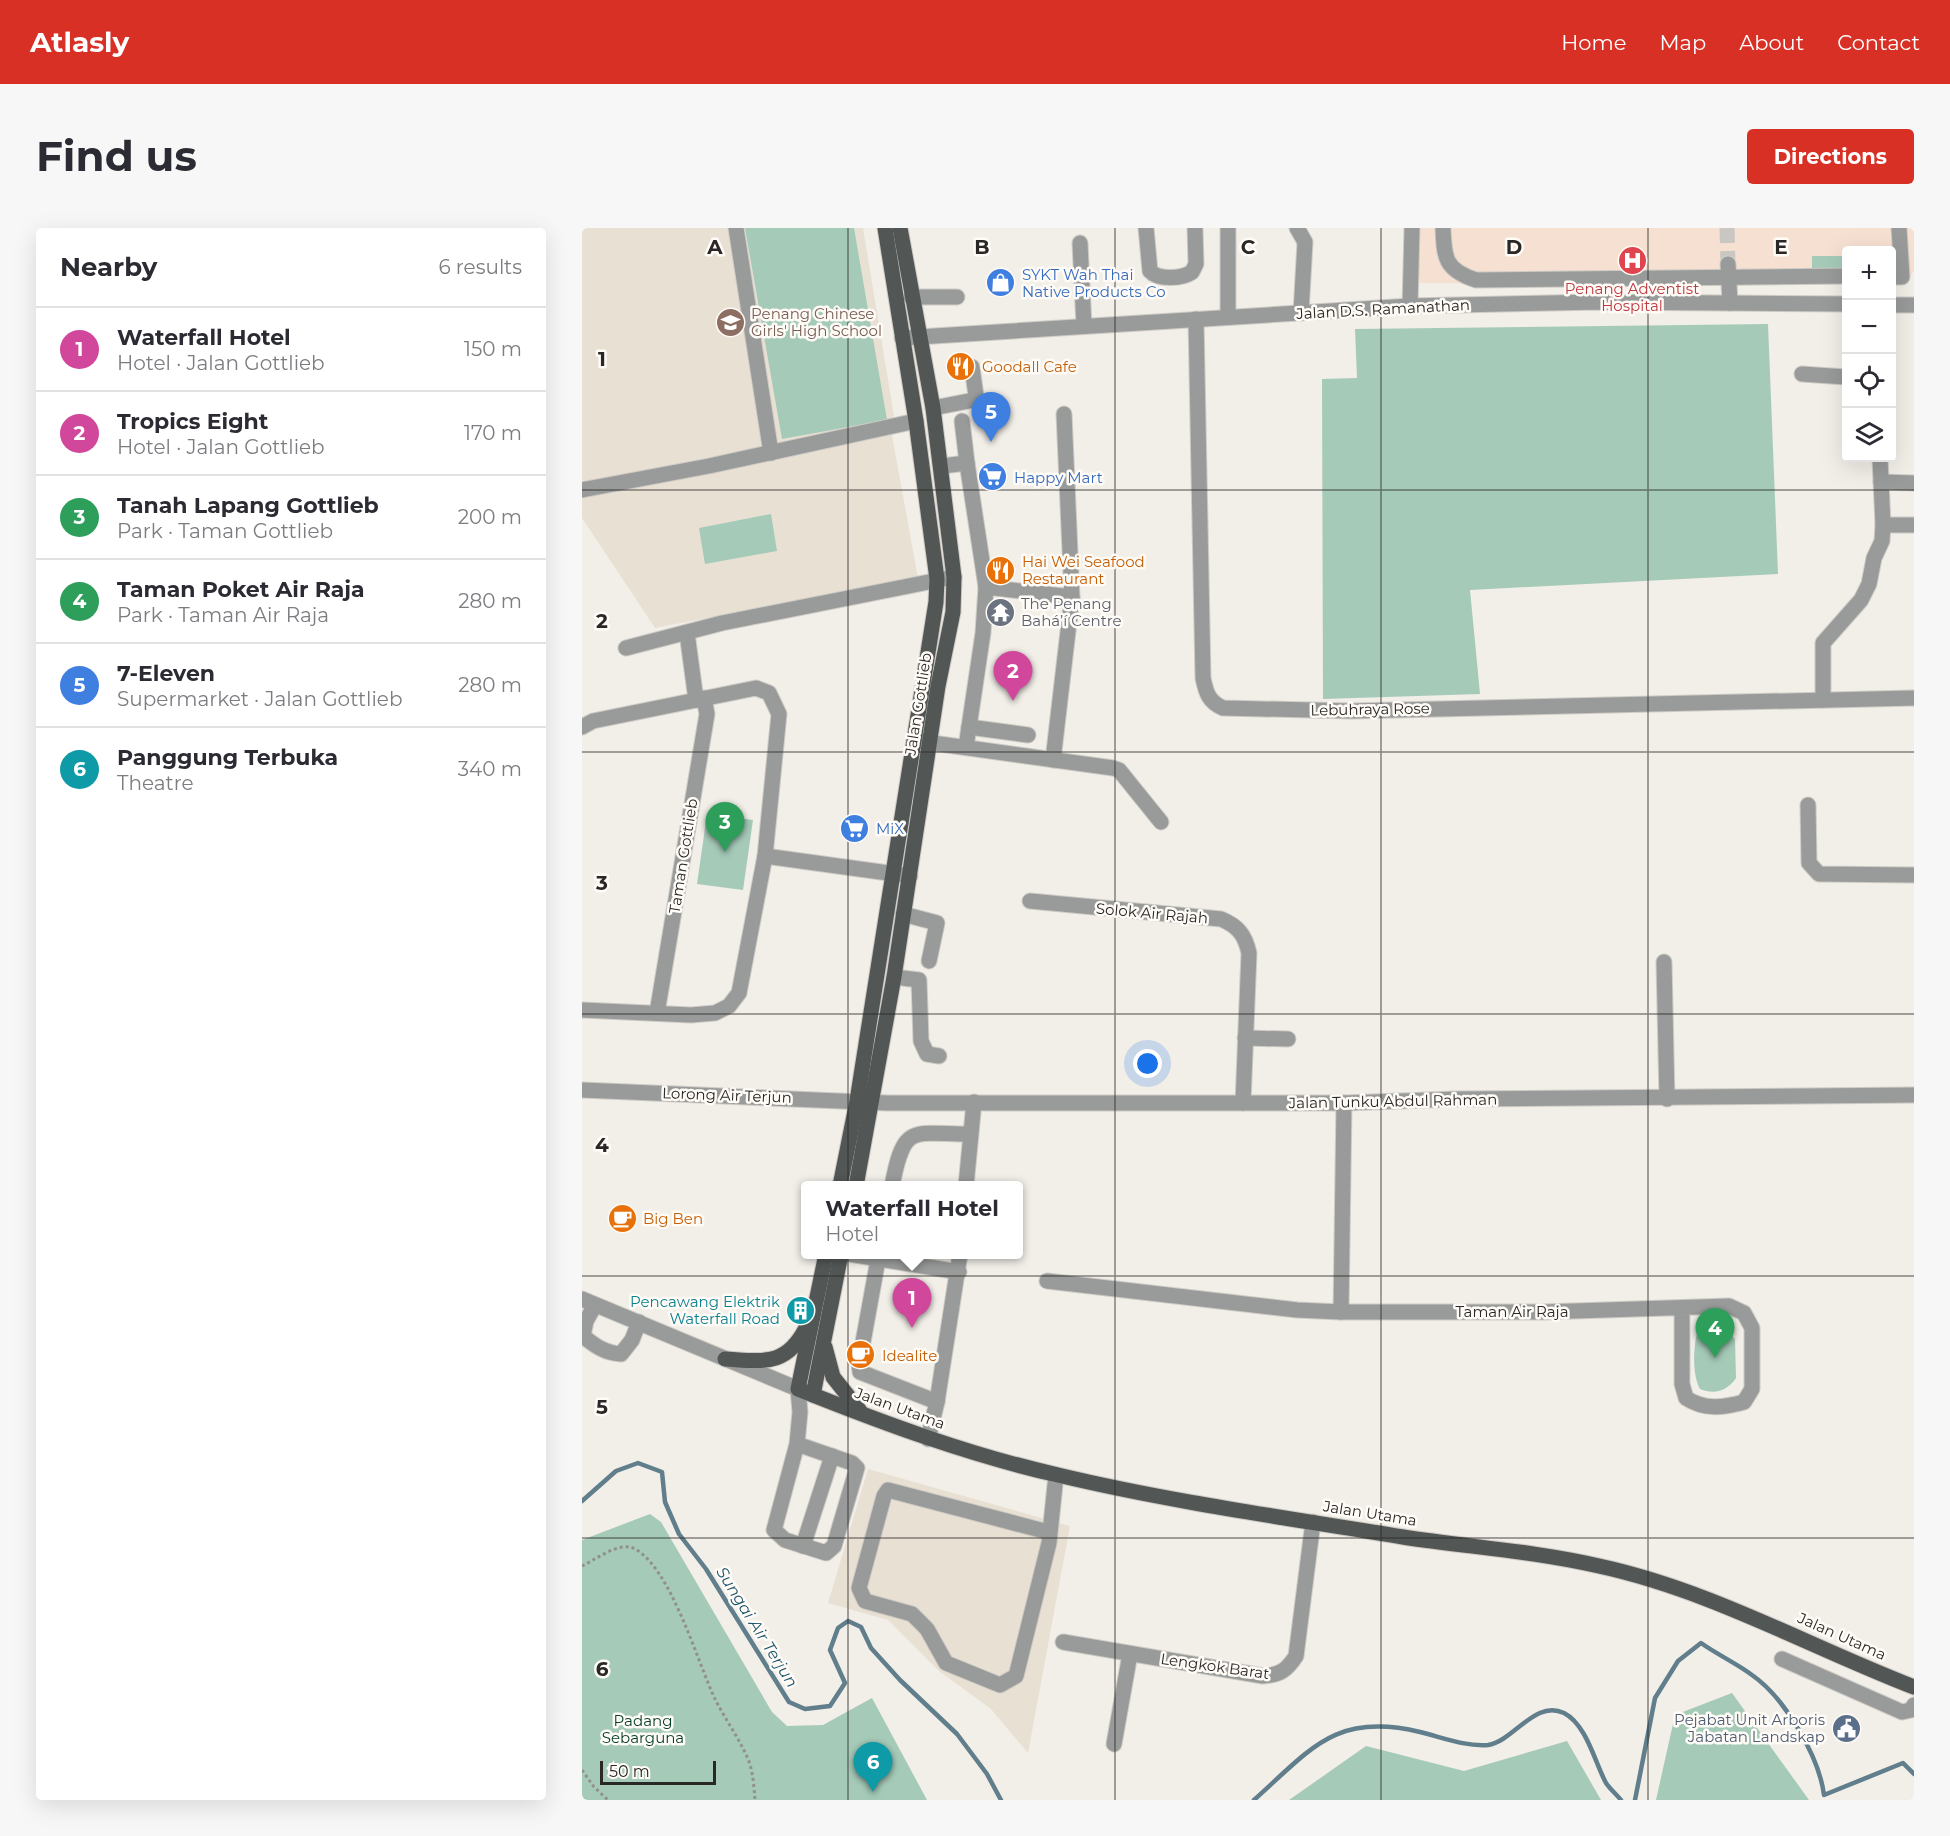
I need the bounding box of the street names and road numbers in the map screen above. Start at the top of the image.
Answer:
street label: Jalan D.S. Ramanathan [1295,295,1470,323]
street label: Jalan Gottlieb [900,651,935,758]
street label: Lebuhraya Rose [1310,698,1430,720]
street label: Taman Gottlieb [665,797,701,915]
street label: Solok Air Rajah [1095,899,1209,927]
street label: Lorong Air Terjun [662,1083,792,1107]
street label: Jalan Tunku Abdul Rahman [1288,1090,1497,1112]
street label: Taman Air Raja [1455,1302,1569,1321]
street label: Jalan Utama [851,1383,948,1433]
street label: Jalan Utama [1321,1496,1418,1530]
street label: Jalan Utama [1794,1608,1889,1664]
street label: Lengkok Barat [1159,1649,1271,1683]

